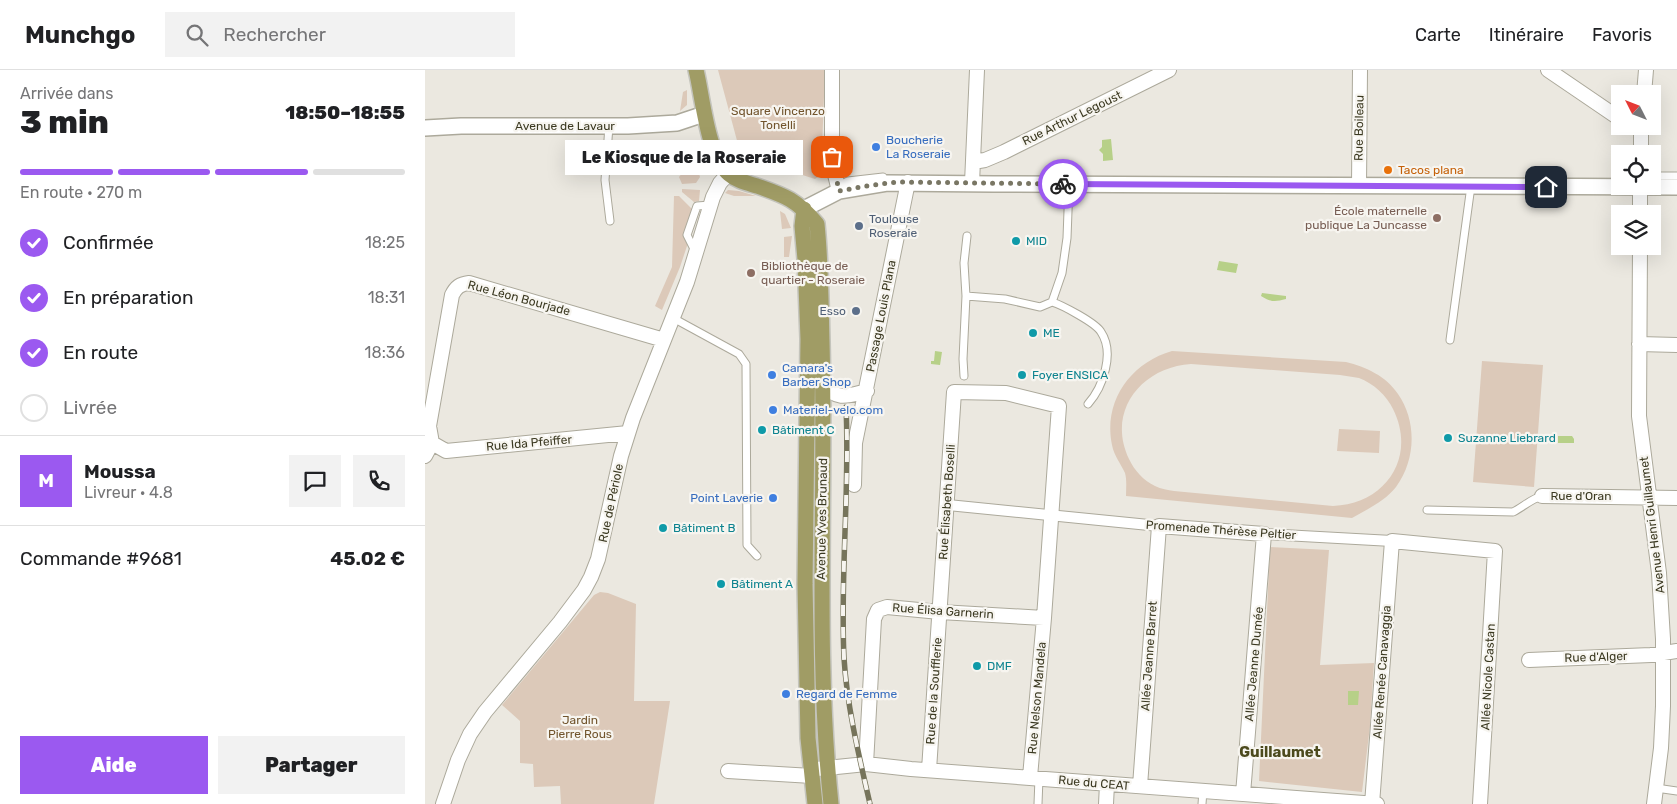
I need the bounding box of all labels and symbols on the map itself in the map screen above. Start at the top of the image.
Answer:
north arrow [1611,85,1661,135]
street label: Rue Arthur Legoust [1020,88,1124,148]
street label: Rue Boileau [1351,95,1367,161]
park label: Square Vincenzo Tonelli [731,104,825,132]
street label: Avenue de Lavaur [515,119,615,133]
place label: Boucherie La Roseraie [886,133,951,161]
pin [811,136,853,178]
callout: Le Kiosque de la Roseraie [565,140,802,174]
marker: Boucherie La Roseraie [870,141,882,153]
courier [1038,159,1088,209]
place label: Tacos plana [1398,163,1464,177]
marker: Tacos plana [1382,164,1394,176]
pin [1525,166,1567,208]
place label: École maternelle publique La Juncasse [1305,204,1427,232]
place label: Toulouse Roseraie [869,212,919,240]
marker: École maternelle publique La Juncasse [1431,212,1443,224]
marker: Toulouse Roseraie [853,220,865,232]
place label: MID [1026,234,1047,248]
marker: MID [1010,235,1022,247]
place label: Bibliothèque de quartier - Roseraie [761,259,865,287]
street label: Passage Louis Plana [863,259,899,373]
marker: Bibliothèque de quartier - Roseraie [745,267,757,279]
street label: Rue Léon Bourjade [466,278,572,318]
place label: Esso [820,304,846,318]
marker: Esso [850,305,862,317]
place label: ME [1043,326,1060,340]
marker: ME [1027,327,1039,339]
place label: Camara's Barber Shop [782,361,851,389]
place label: Foyer ENSICA [1032,368,1108,382]
marker: Camara's Barber Shop [766,369,778,381]
marker: Foyer ENSICA [1016,369,1028,381]
place label: Materiel-velo.com [783,403,883,417]
marker: Materiel-velo.com [767,404,779,416]
place label: Bâtiment C [772,423,834,437]
marker: Bâtiment C [756,424,768,436]
place label: Suzanne Liebrard [1458,431,1556,445]
street label: Rue Ida Pfeiffer [486,432,573,454]
marker: Suzanne Liebrard [1442,432,1454,444]
street label: Rue Élisabeth Boselli [936,444,958,560]
street label: Avenue Henri Guillaumet [1637,455,1667,594]
street label: Avenue Yves Brunaud [814,458,830,580]
street label: Rue de Périole [596,462,626,544]
street label: Rue d'Oran [1551,489,1611,503]
place label: Point Laverie [690,491,763,505]
marker: Point Laverie [767,492,779,504]
street label: Promenade Thérèse Peltier [1145,518,1297,542]
place label: Bâtiment B [673,521,735,535]
marker: Bâtiment B [657,522,669,534]
place label: Bâtiment A [731,577,793,591]
marker: Bâtiment A [715,578,727,590]
street label: Rue Élisa Garnerin [892,600,994,622]
street label: Allée Jeanne Barret [1138,600,1160,712]
street label: Allée Renée Canavaggia [1370,605,1394,739]
street label: Allée Jeanne Dumée [1242,606,1266,722]
street label: Allée Nicole Castan [1478,623,1498,731]
street label: Rue de la Soufflerie [923,637,945,745]
street label: Rue Nelson Mandela [1025,641,1049,755]
street label: Rue d'Alger [1564,649,1628,665]
place label: DMF [987,659,1012,673]
marker: DMF [971,660,983,672]
place label: Regard de Femme [796,687,898,701]
marker: Regard de Femme [780,688,792,700]
park label: Jardin Pierre Rous [548,713,612,741]
district label: Guillaumet [1239,743,1321,761]
street label: Rue du CEAT [1058,773,1130,793]

